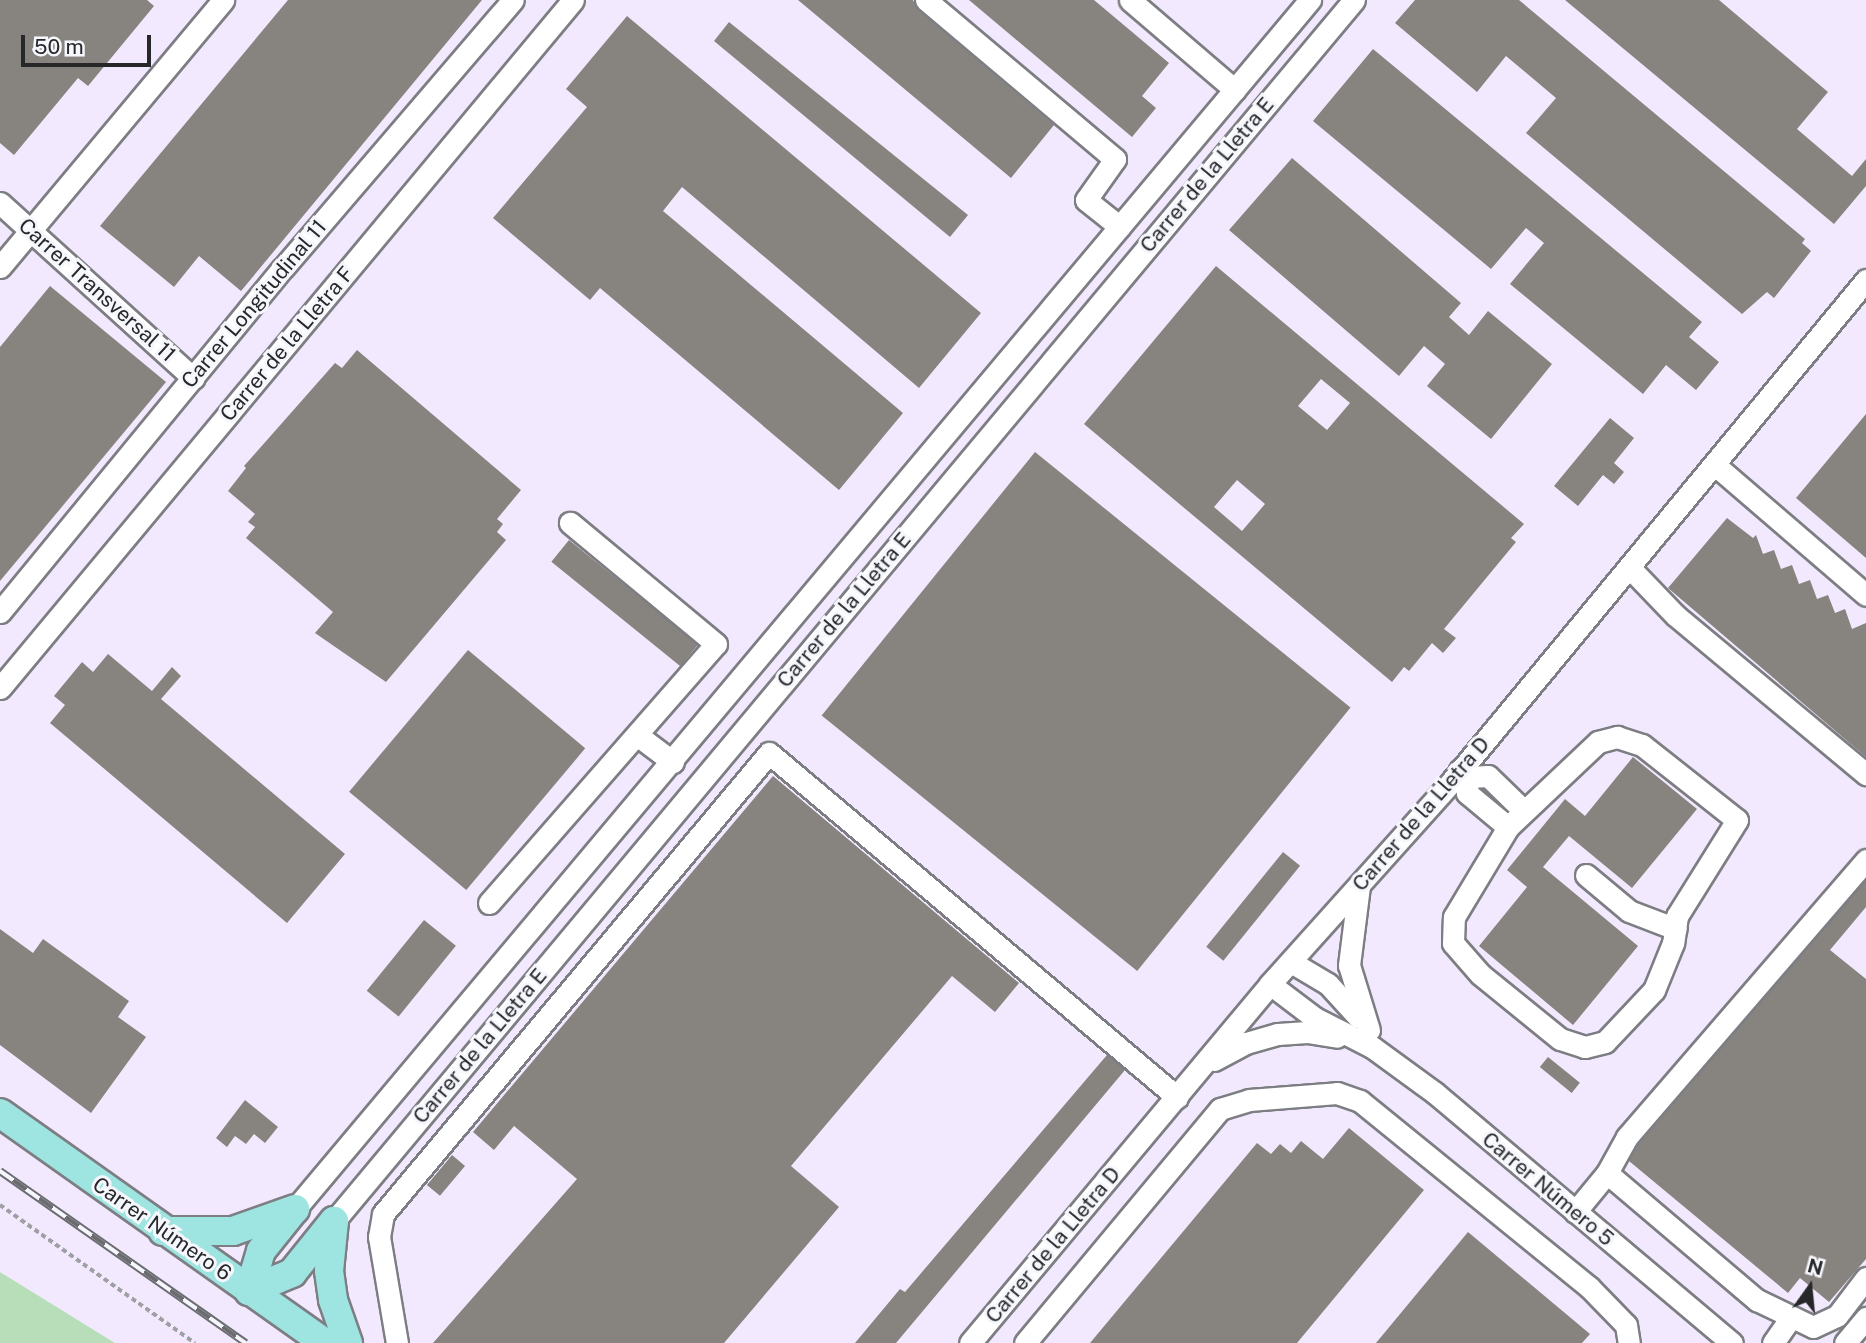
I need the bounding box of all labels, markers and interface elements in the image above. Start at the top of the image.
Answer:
scale bar [24,21,154,65]
text: 50 m [34,34,84,59]
street label: Carrer de la Lletra E [1135,92,1279,258]
street label: Carrer Transversal 11 [13,213,181,367]
street label: Carrer Longitudinal 11 [176,215,332,393]
street label: Carrer de la Lletra F [215,261,359,427]
street label: Carrer de la Lletra E [772,527,916,693]
street label: Carrer de la Lletra D [1347,732,1495,896]
street label: Carrer de la Lletra E [408,963,552,1129]
street label: Carrer Número 5 [1477,1127,1619,1251]
street label: Carrer de la Lletra D [980,1162,1126,1328]
street label: Carrer Número 6 [88,1172,236,1286]
north arrow [1775,1252,1845,1322]
text: N [1805,1254,1825,1279]

